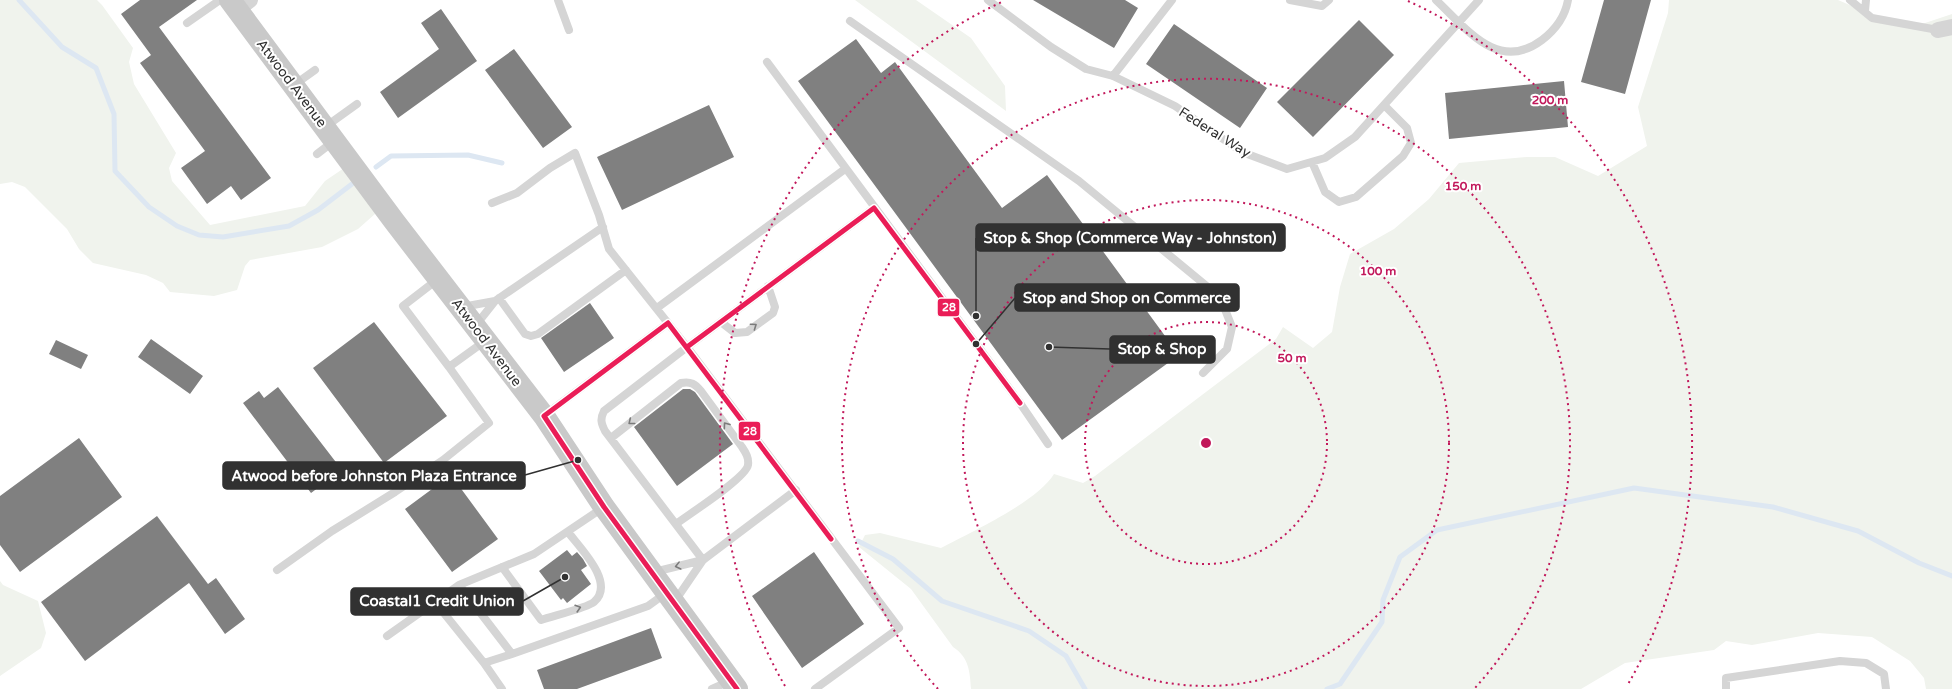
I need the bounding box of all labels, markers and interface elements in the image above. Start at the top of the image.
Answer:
street label: Atwood Avenue [253,36,330,131]
text: 200 m [1532,93,1568,107]
street label: Federal Way [1176,104,1254,162]
text: 150 m [1445,179,1481,193]
callout: Stop & Shop (Commerce Way - Johnston) [976,224,1285,251]
text: Stop & Shop (Commerce Way - Johnston) [984,229,1277,248]
text: 100 m [1360,264,1396,278]
callout: Stop and Shop on Commerce [1015,284,1239,311]
text: Stop and Shop on Commerce [1023,289,1232,308]
street label: Atwood Avenue [448,295,525,390]
line badge: 28 [937,298,960,317]
text: 28 [942,301,956,314]
one-way arrow [750,324,757,331]
callout: Stop & Shop [1110,336,1215,363]
text: Stop & Shop [1118,340,1207,359]
text: 50 m [1277,351,1307,365]
one-way arrow [628,417,635,424]
line badge: 28 [738,421,761,441]
one-way arrow [724,423,731,430]
text: 28 [743,425,757,438]
centre of rings [1199,436,1213,450]
callout: Atwood before Johnston Plaza Entrance [223,462,525,489]
text: Atwood before Johnston Plaza Entrance [231,467,517,485]
one-way arrow [675,561,682,570]
callout: Coastal1 Credit Union [351,588,523,615]
text: Coastal1 Credit Union [359,592,515,610]
one-way arrow [575,604,582,613]

